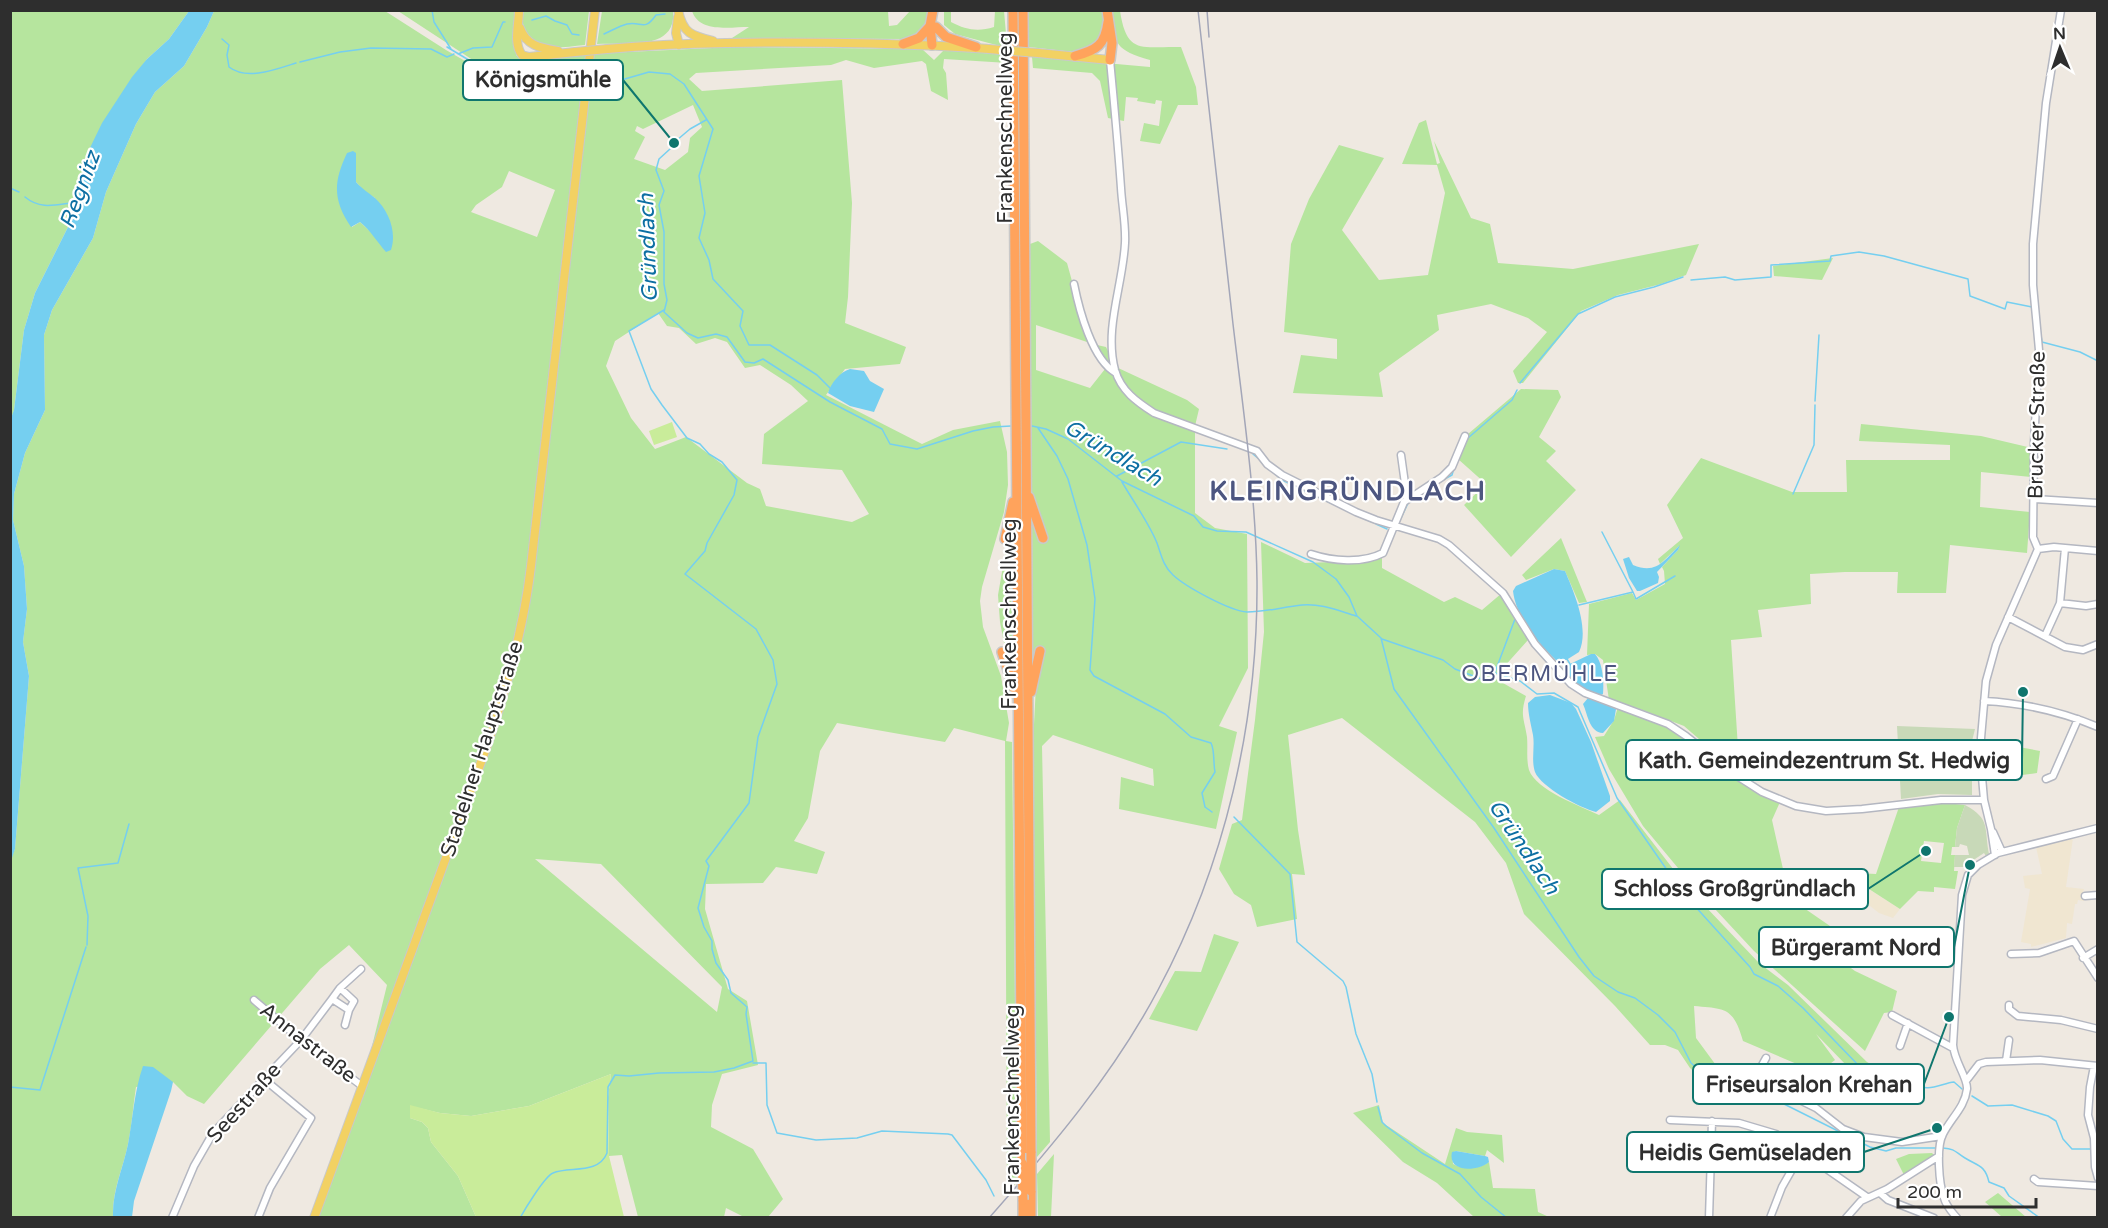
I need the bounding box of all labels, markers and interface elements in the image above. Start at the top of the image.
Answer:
north arrow [2030,18,2090,78]
text: N [2053,24,2066,44]
street label: Frankenschnellweg [993,32,1018,224]
callout: Königsmühle [463,60,623,100]
text: Königsmühle [475,67,611,93]
water label: Regnitz [54,146,107,232]
water label: Gründlach [633,193,663,303]
street label: Brucker Straße [2023,351,2051,499]
water label: Gründlach [1060,414,1167,492]
district label: KLEINGRÜNDLACH [1209,475,1487,508]
street label: Frankenschnellweg [997,518,1022,710]
street label: Stadelner Hauptstraße [435,638,529,860]
district label: OBERMÜHLE [1461,661,1619,687]
callout: Kath. Gemeindezentrum St. Hedwig [1626,740,2022,780]
text: Kath. Gemeindezentrum St. Hedwig [1638,748,2010,774]
water label: Gründlach [1483,795,1566,900]
callout: Schloss Großgründlach [1602,869,1868,909]
text: Schloss Großgründlach [1614,876,1856,902]
callout: Bürgeramt Nord [1759,927,1954,967]
text: Bürgeramt Nord [1771,935,1941,961]
street label: Annastraße [255,998,361,1088]
street label: Frankenschnellweg [1000,1004,1025,1196]
street label: Seestraße [202,1058,287,1148]
callout: Friseursalon Krehan [1693,1064,1924,1104]
text: Friseursalon Krehan [1706,1072,1912,1098]
callout: Heidis Gemüseladen [1627,1132,1864,1172]
text: Heidis Gemüseladen [1638,1140,1852,1166]
scale bar [1898,1171,2036,1209]
text: 200 m [1907,1181,1962,1203]

